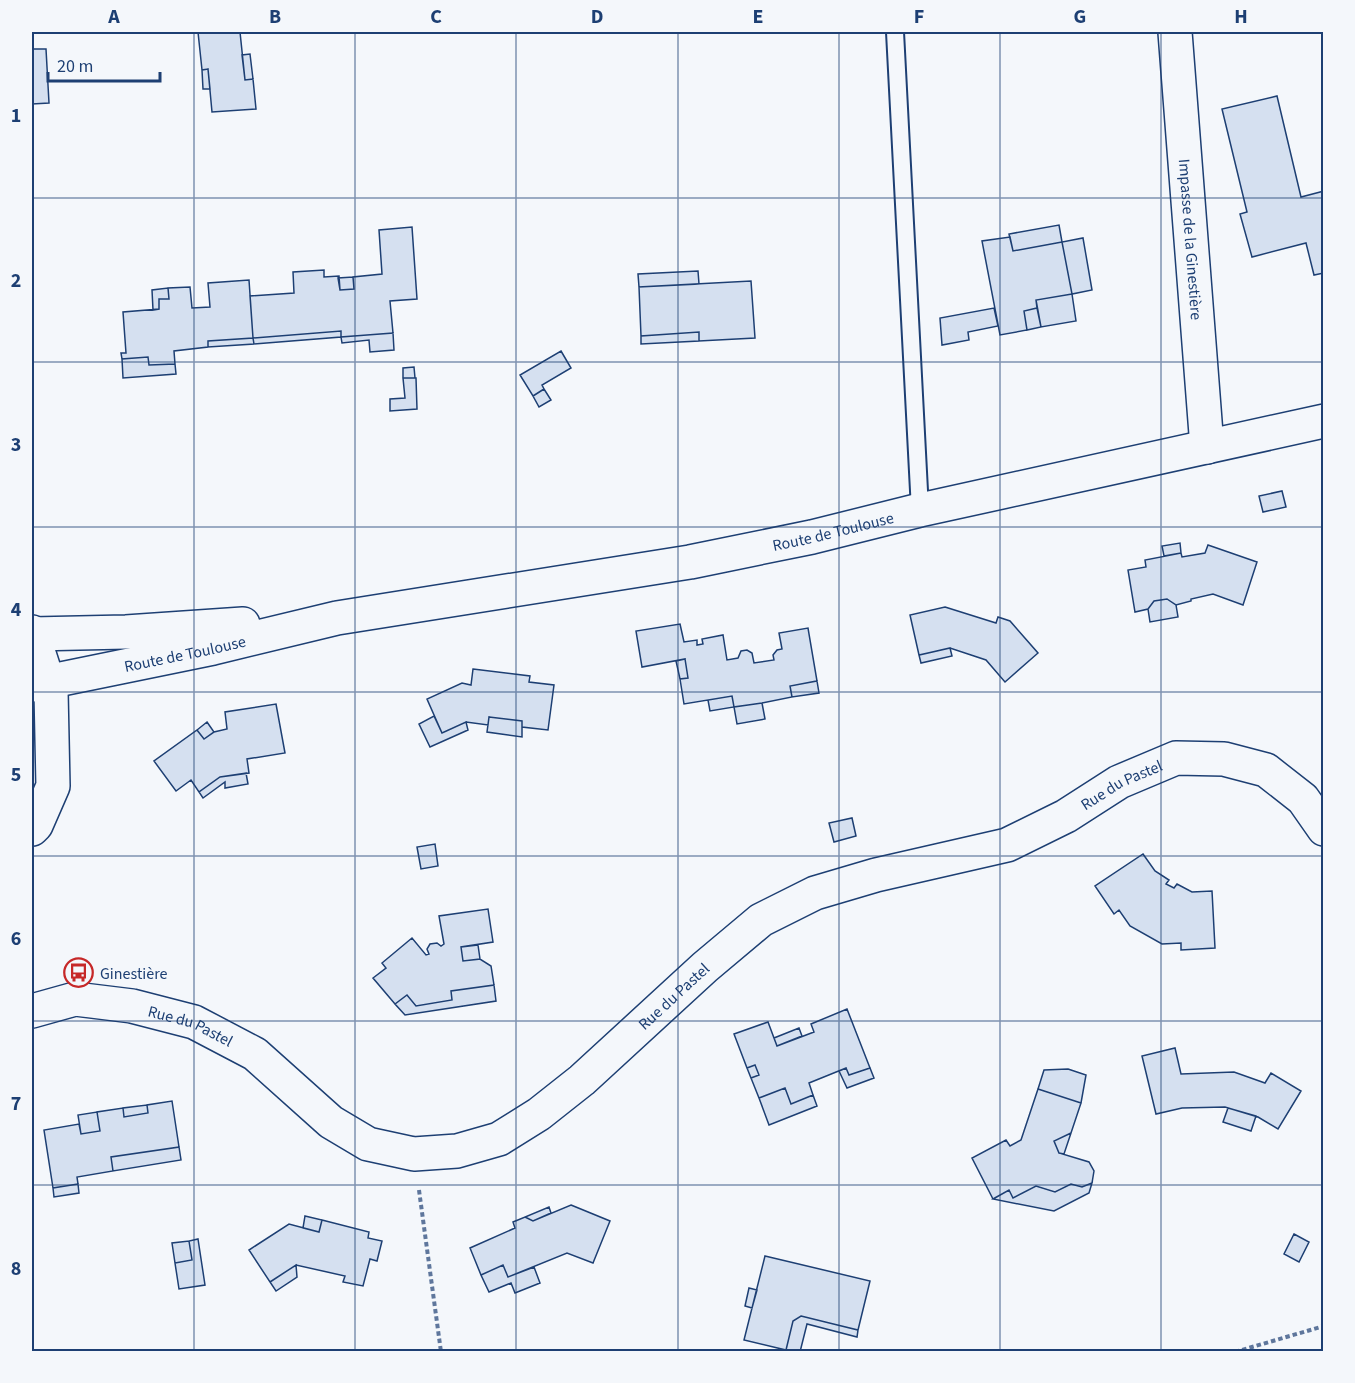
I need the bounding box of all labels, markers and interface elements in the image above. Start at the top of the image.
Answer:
text: A [107,3,120,31]
text: B [269,3,281,31]
text: C [430,3,442,31]
text: D [591,3,603,31]
text: E [753,3,763,31]
text: F [914,3,924,31]
text: G [1074,3,1086,31]
text: H [1234,3,1248,31]
scale bar [48,45,160,83]
text: 20 m [57,54,93,79]
text: 1 [11,102,21,130]
street label: Impasse de la Ginestière [1173,158,1207,321]
text: 2 [11,267,21,295]
text: 3 [11,431,21,459]
street label: Route de Toulouse [771,507,896,557]
text: 4 [11,596,22,624]
street label: Route de Toulouse [122,630,248,678]
street label: Rue du Pastel [1077,755,1166,816]
text: 5 [11,761,21,789]
text: 6 [11,925,21,953]
bus stop icon: Ginestière [63,957,95,989]
street label: Rue du Pastel [634,958,715,1035]
place label: Ginestière [100,963,168,985]
street label: Rue du Pastel [145,1001,237,1053]
text: 7 [11,1090,21,1118]
text: 8 [11,1255,21,1283]

